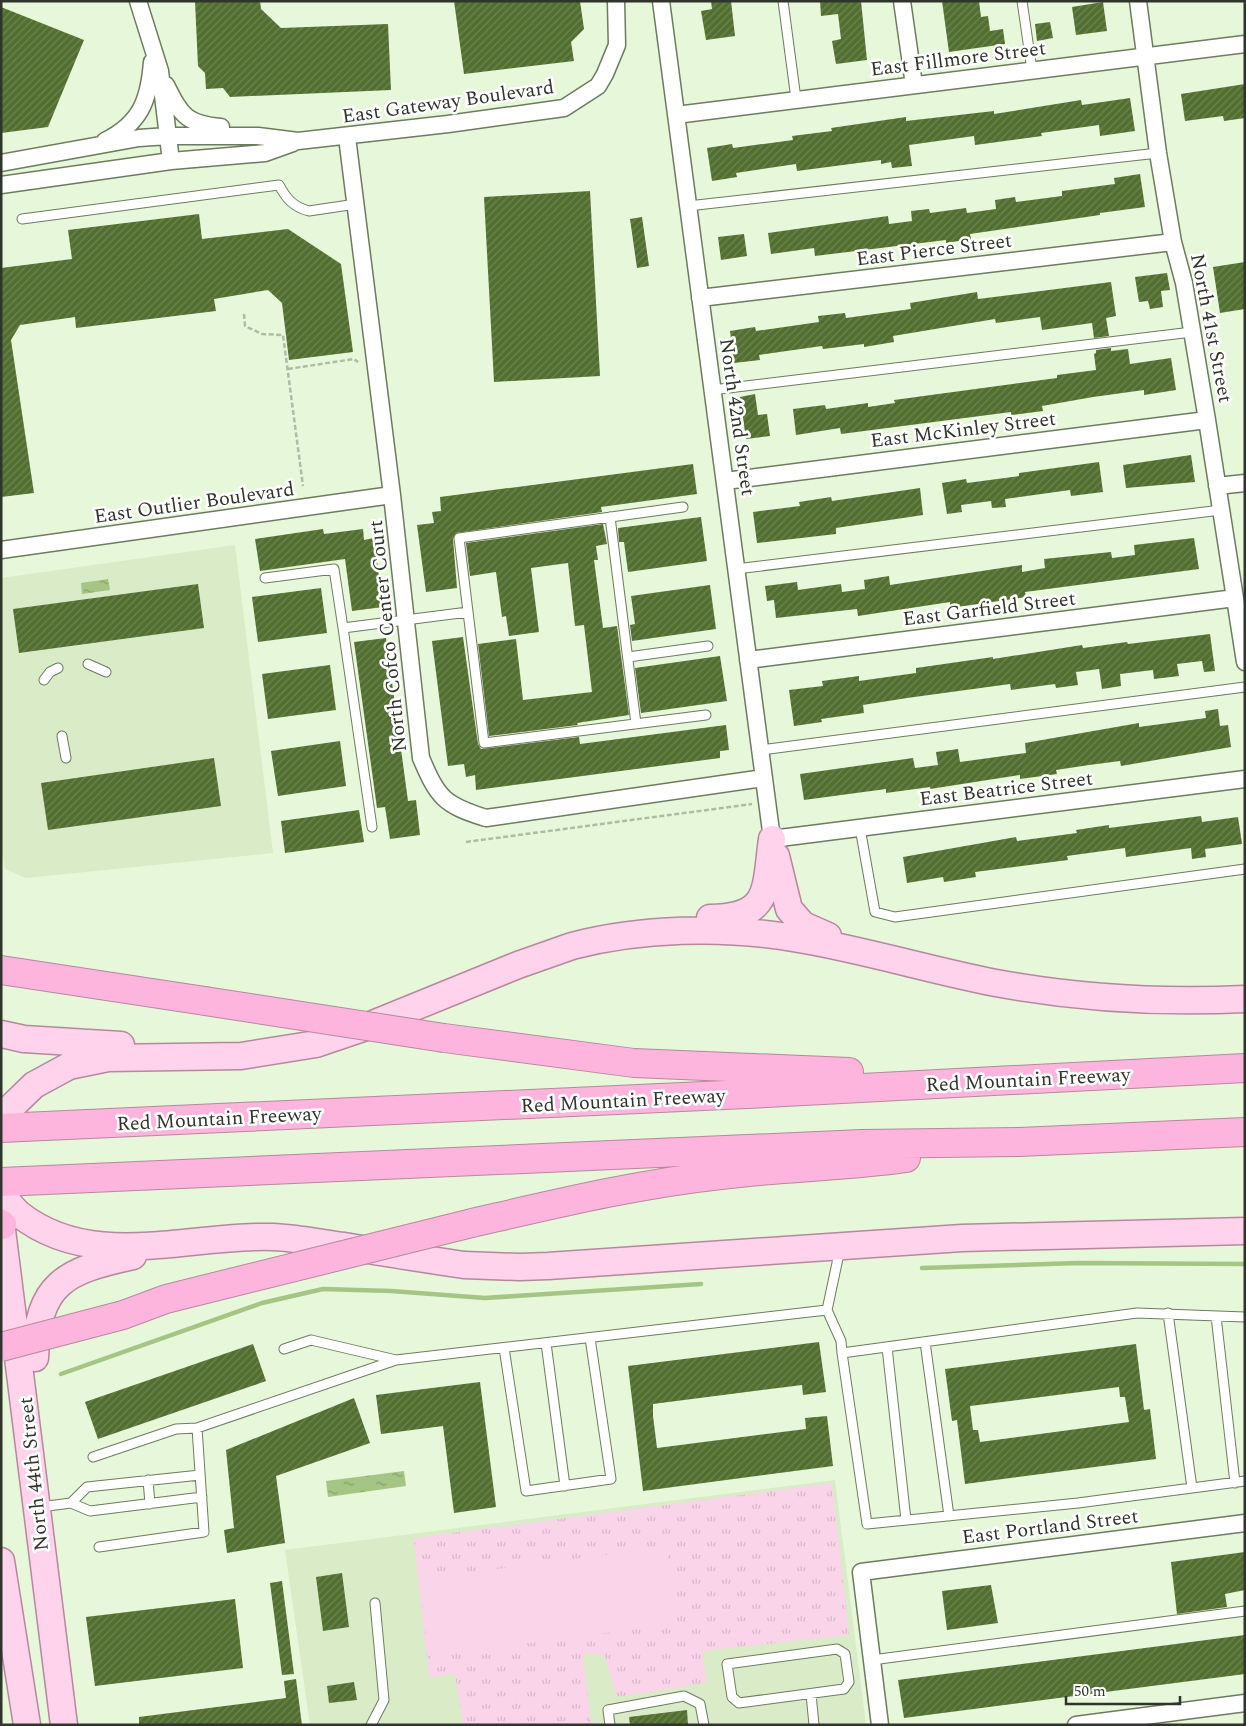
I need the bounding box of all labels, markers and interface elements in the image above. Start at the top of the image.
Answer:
street label: East Fillmore Street [869,33,1048,85]
street label: East Gateway Boulevard [340,72,556,132]
street label: East Pierce Street [855,226,1014,274]
street label: North 41st Street [1182,251,1240,405]
street label: North 42nd Street [711,336,763,498]
street label: East McKinley Street [869,404,1058,456]
street label: East Outlier Boulevard [92,474,296,532]
street label: North Cofco Center Court [361,518,415,753]
street label: East Garfield Street [901,584,1077,634]
street label: East Beatrice Street [918,763,1095,815]
street label: Red Mountain Freeway [925,1060,1133,1100]
street label: Red Mountain Freeway [520,1081,728,1121]
street label: Red Mountain Freeway [116,1099,324,1139]
street label: North 44th Street [11,1395,57,1552]
street label: East Portland Street [960,1501,1140,1553]
scale bar [1066,1674,1180,1706]
text: 50 m [1074,1680,1106,1703]

